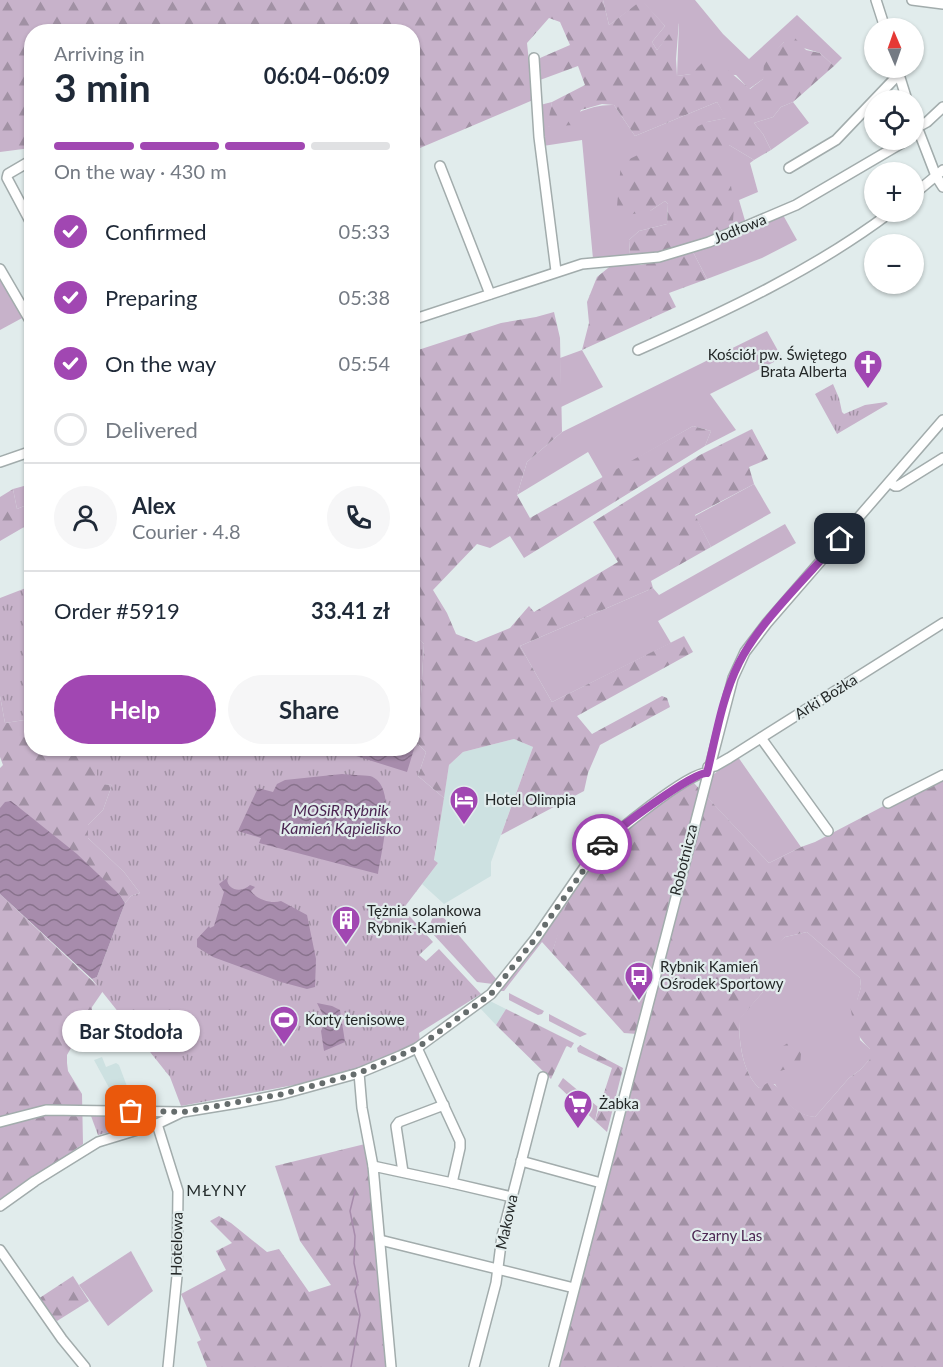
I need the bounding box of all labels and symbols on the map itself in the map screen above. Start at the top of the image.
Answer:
north arrow [864,18,924,78]
street label: Jodłowa [711,209,769,247]
place label: Kościół pw. Świętego Brata Alberta [708,345,847,380]
church icon: Kościół pw. Świętego Brata Alberta [852,348,884,390]
pin [814,513,865,564]
street label: Arki Bożka [791,670,860,722]
hotel icon: Hotel Olimpia [448,784,480,826]
place label: Hotel Olimpia [485,790,576,808]
water label: MOSiR Rybnik Kamień Kąpielisko [281,800,401,837]
courier [572,814,632,874]
street label: Robotnicza [665,822,701,897]
place label: Tężnia solankowa Rybnik-Kamień [367,901,481,936]
building icon: Tężnia solankowa Rybnik-Kamień [330,904,362,946]
place label: Rybnik Kamień Ośrodek Sportowy [660,957,784,992]
bus stop icon: Rybnik Kamień Ośrodek Sportowy [623,960,655,1002]
sports icon: Korty tenisowe [268,1004,300,1046]
callout: Bar Stodoła [62,1009,200,1051]
place label: Korty tenisowe [305,1010,405,1028]
pin [105,1085,156,1136]
supermarket icon: Żabka [562,1088,594,1130]
place label: Żabka [599,1094,639,1112]
district label: MŁYNY [186,1180,248,1199]
street label: Makowa [491,1193,521,1251]
street label: Hotelowa [166,1212,186,1276]
park label: Czarny Las [692,1226,762,1244]

